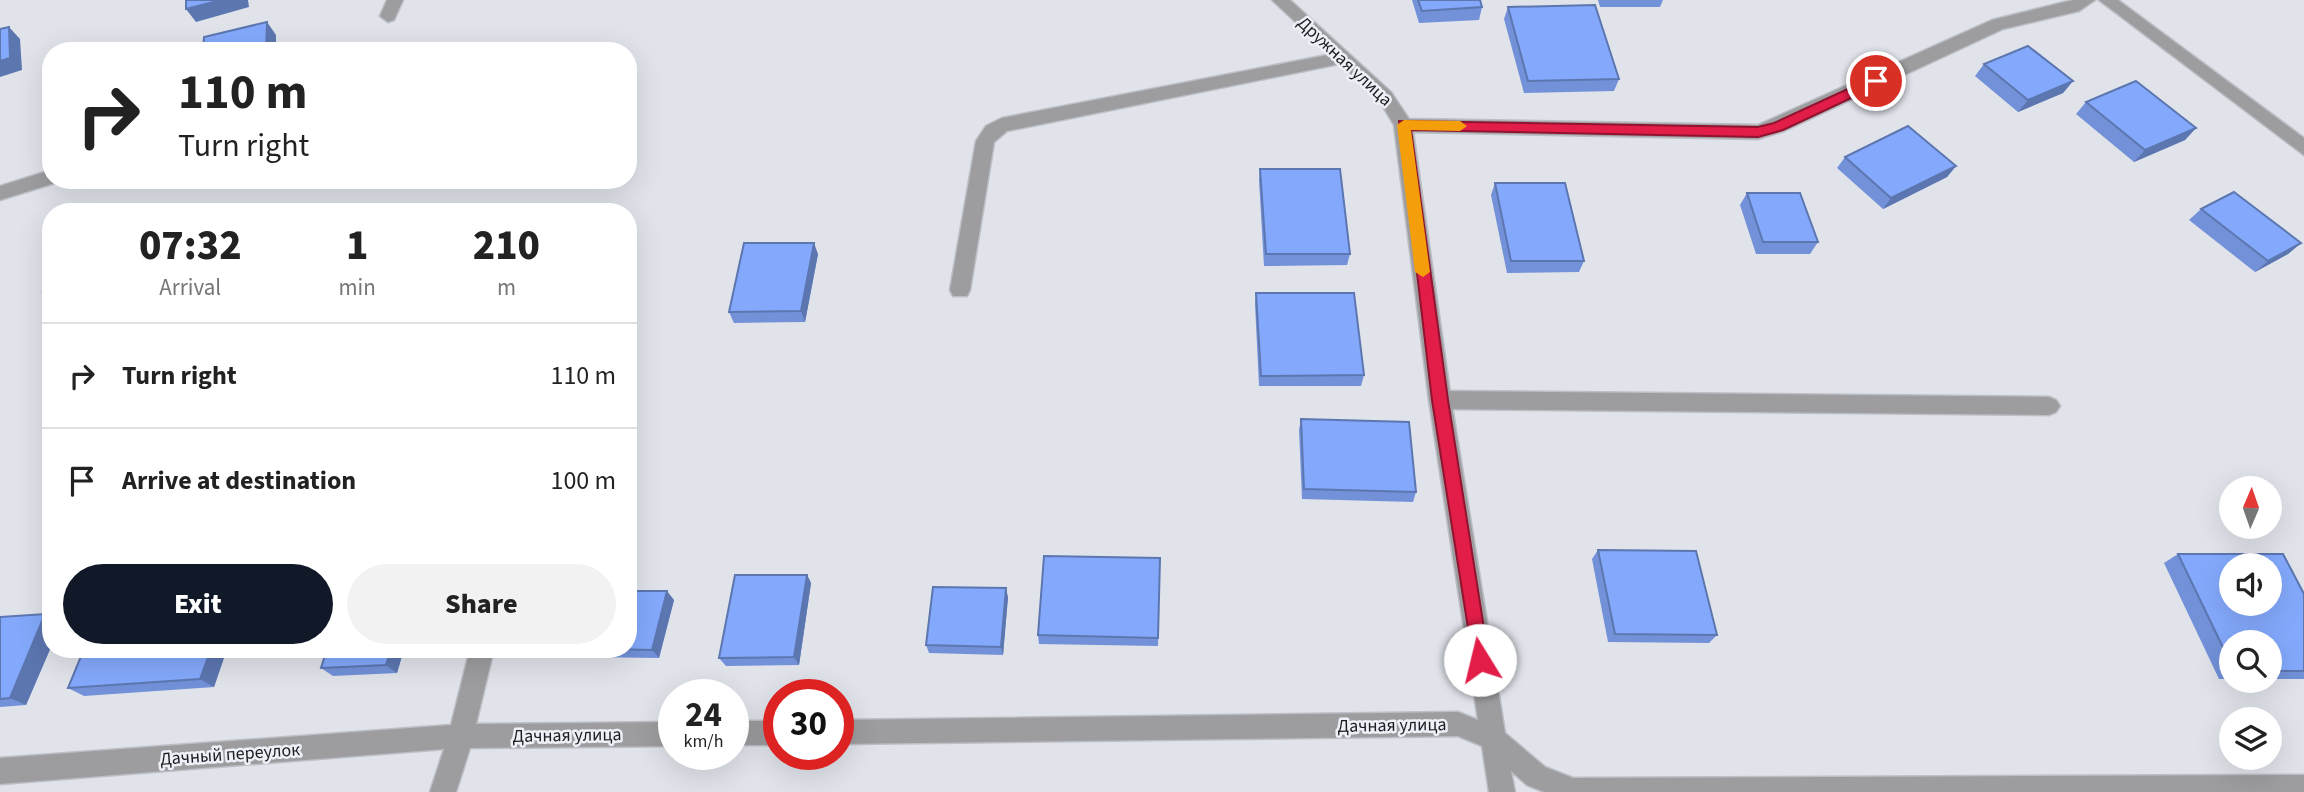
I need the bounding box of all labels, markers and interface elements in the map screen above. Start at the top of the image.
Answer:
street label: Дружная улица [1292,11,1398,112]
pin [1846,51,1906,111]
text: 110 m [178,58,307,128]
icon: arrive [1857,62,1895,100]
icon: right [63,70,154,161]
text: Turn right [178,123,309,169]
text: 07:32 [139,216,242,276]
text: 1 [346,216,368,276]
text: 210 [473,216,540,276]
text: Arrival [159,271,221,304]
text: min [339,271,376,304]
text: m [497,271,516,304]
icon: right [63,357,101,395]
text: Turn right [122,357,237,394]
text: 110 m [550,357,616,394]
icon: arrive [63,462,101,500]
text: Arrive at destination [122,462,356,499]
text: 100 m [550,462,616,499]
north arrow [2219,476,2282,539]
map controls [2219,476,2282,770]
button: sound [2219,553,2282,616]
button: Exit [63,564,333,644]
button: Share [347,564,616,644]
position arrow [1443,623,1517,697]
button: search [2219,630,2282,693]
speed limit sign: 30 [763,679,854,770]
text: 24 [685,690,722,740]
button: layers [2219,707,2282,770]
street label: Дачная улица [1337,712,1447,739]
street label: Дачная улица [512,722,622,749]
text: km/h [684,729,723,754]
street label: Дачный переулок [159,737,301,772]

